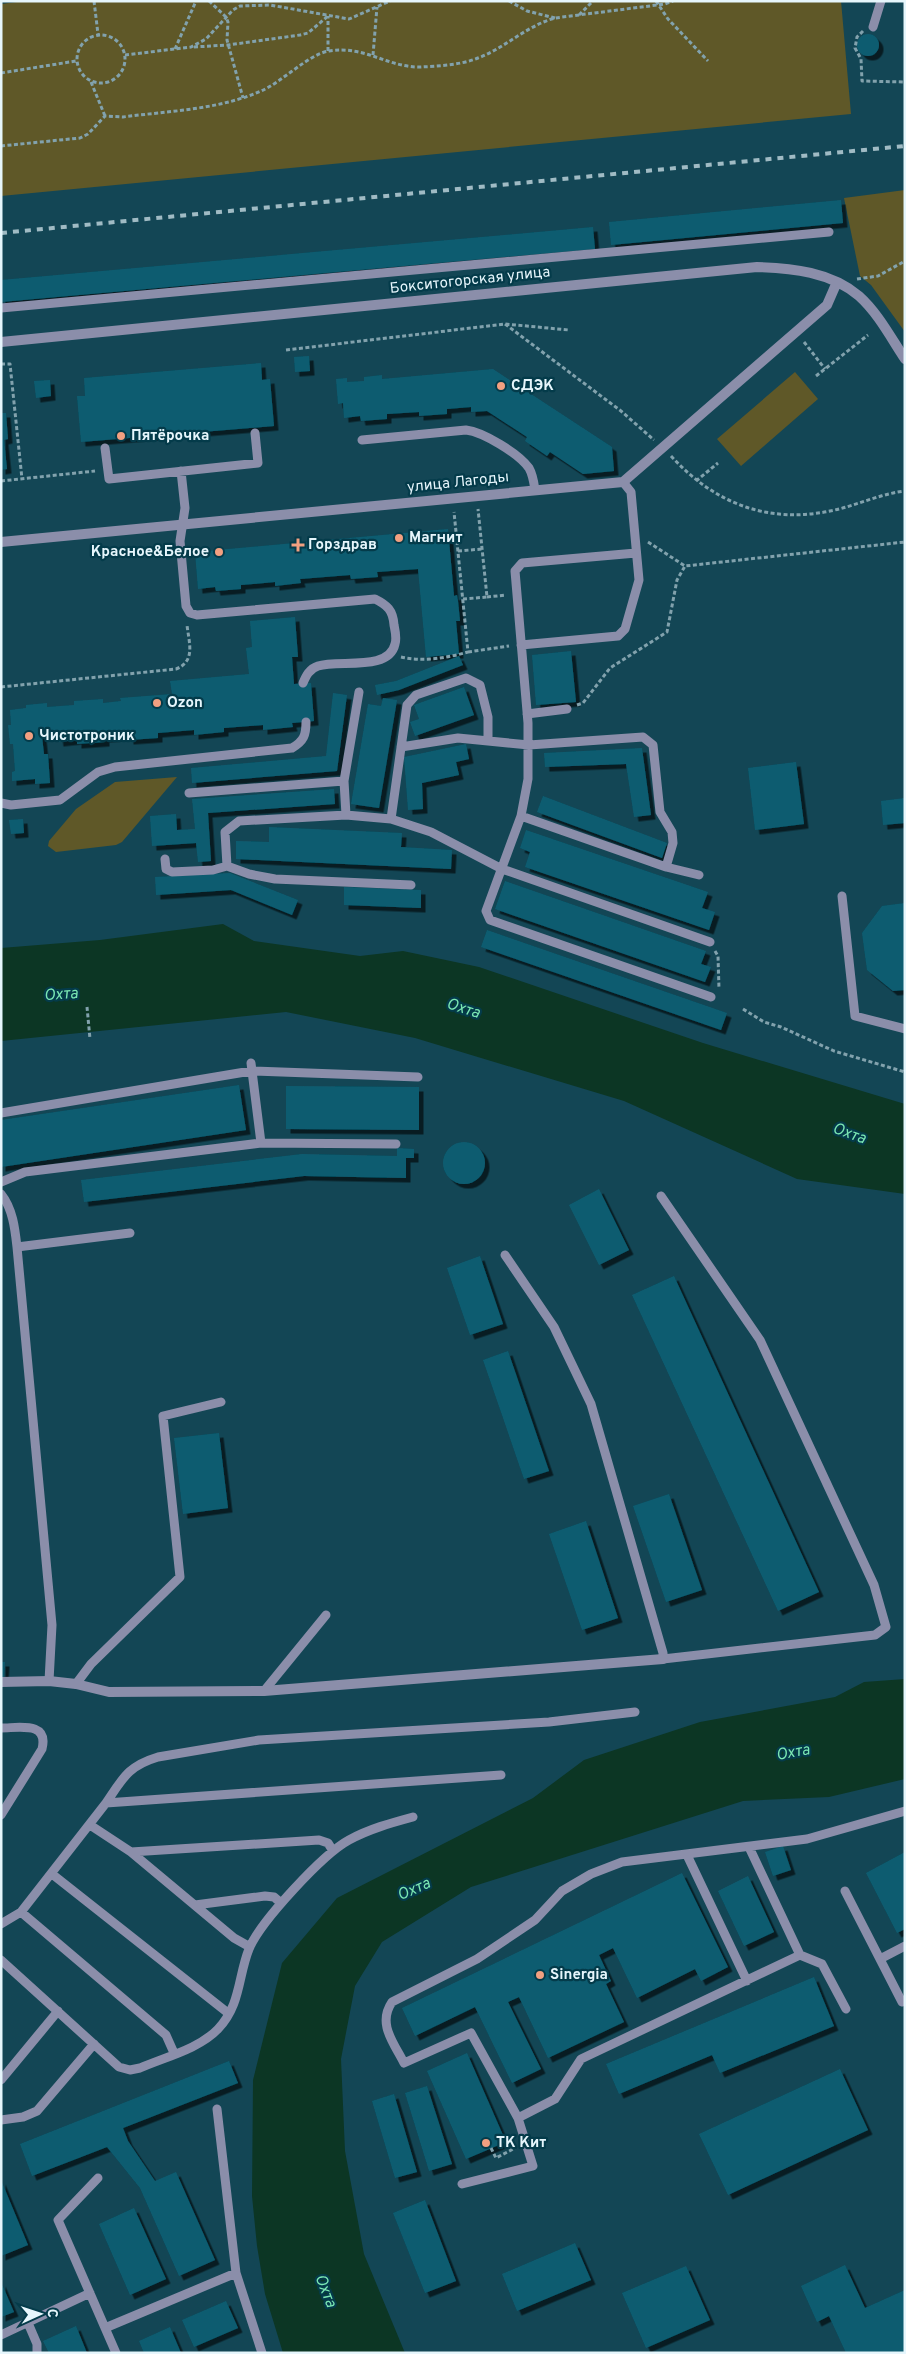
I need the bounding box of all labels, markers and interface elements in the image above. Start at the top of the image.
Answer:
street label: Бокситогорская улица [389,263,551,299]
place label: СДЭК [511,377,554,396]
marker: СДЭК [495,380,507,392]
place label: Пятёрочка [131,427,209,446]
marker: Пятёрочка [115,430,127,442]
street label: улица Лагоды [406,468,510,498]
place label: Магнит [409,529,462,548]
marker: Магнит [393,532,405,544]
place label: Горздрав [308,536,377,555]
marker: Горздрав [292,539,304,551]
place label: Красное&Белое [91,543,209,562]
marker: Красное&Белое [213,546,225,558]
place label: Ozon [167,694,203,713]
marker: Ozon [151,697,163,709]
place label: Чистотроник [39,727,135,746]
marker: Чистотроник [23,730,35,742]
water label: Охта [43,984,79,1006]
water label: Охта [444,994,483,1024]
water label: Охта [830,1119,869,1149]
water label: Охта [774,1740,812,1766]
water label: Охта [394,1874,434,1906]
place label: Sinergia [550,1966,608,1985]
marker: Sinergia [534,1969,546,1981]
place label: ТК Кит [496,2134,546,2153]
marker: ТК Кит [480,2137,492,2149]
water label: Охта [309,2271,341,2311]
north arrow [15,2289,65,2339]
text: С [43,2308,60,2318]

